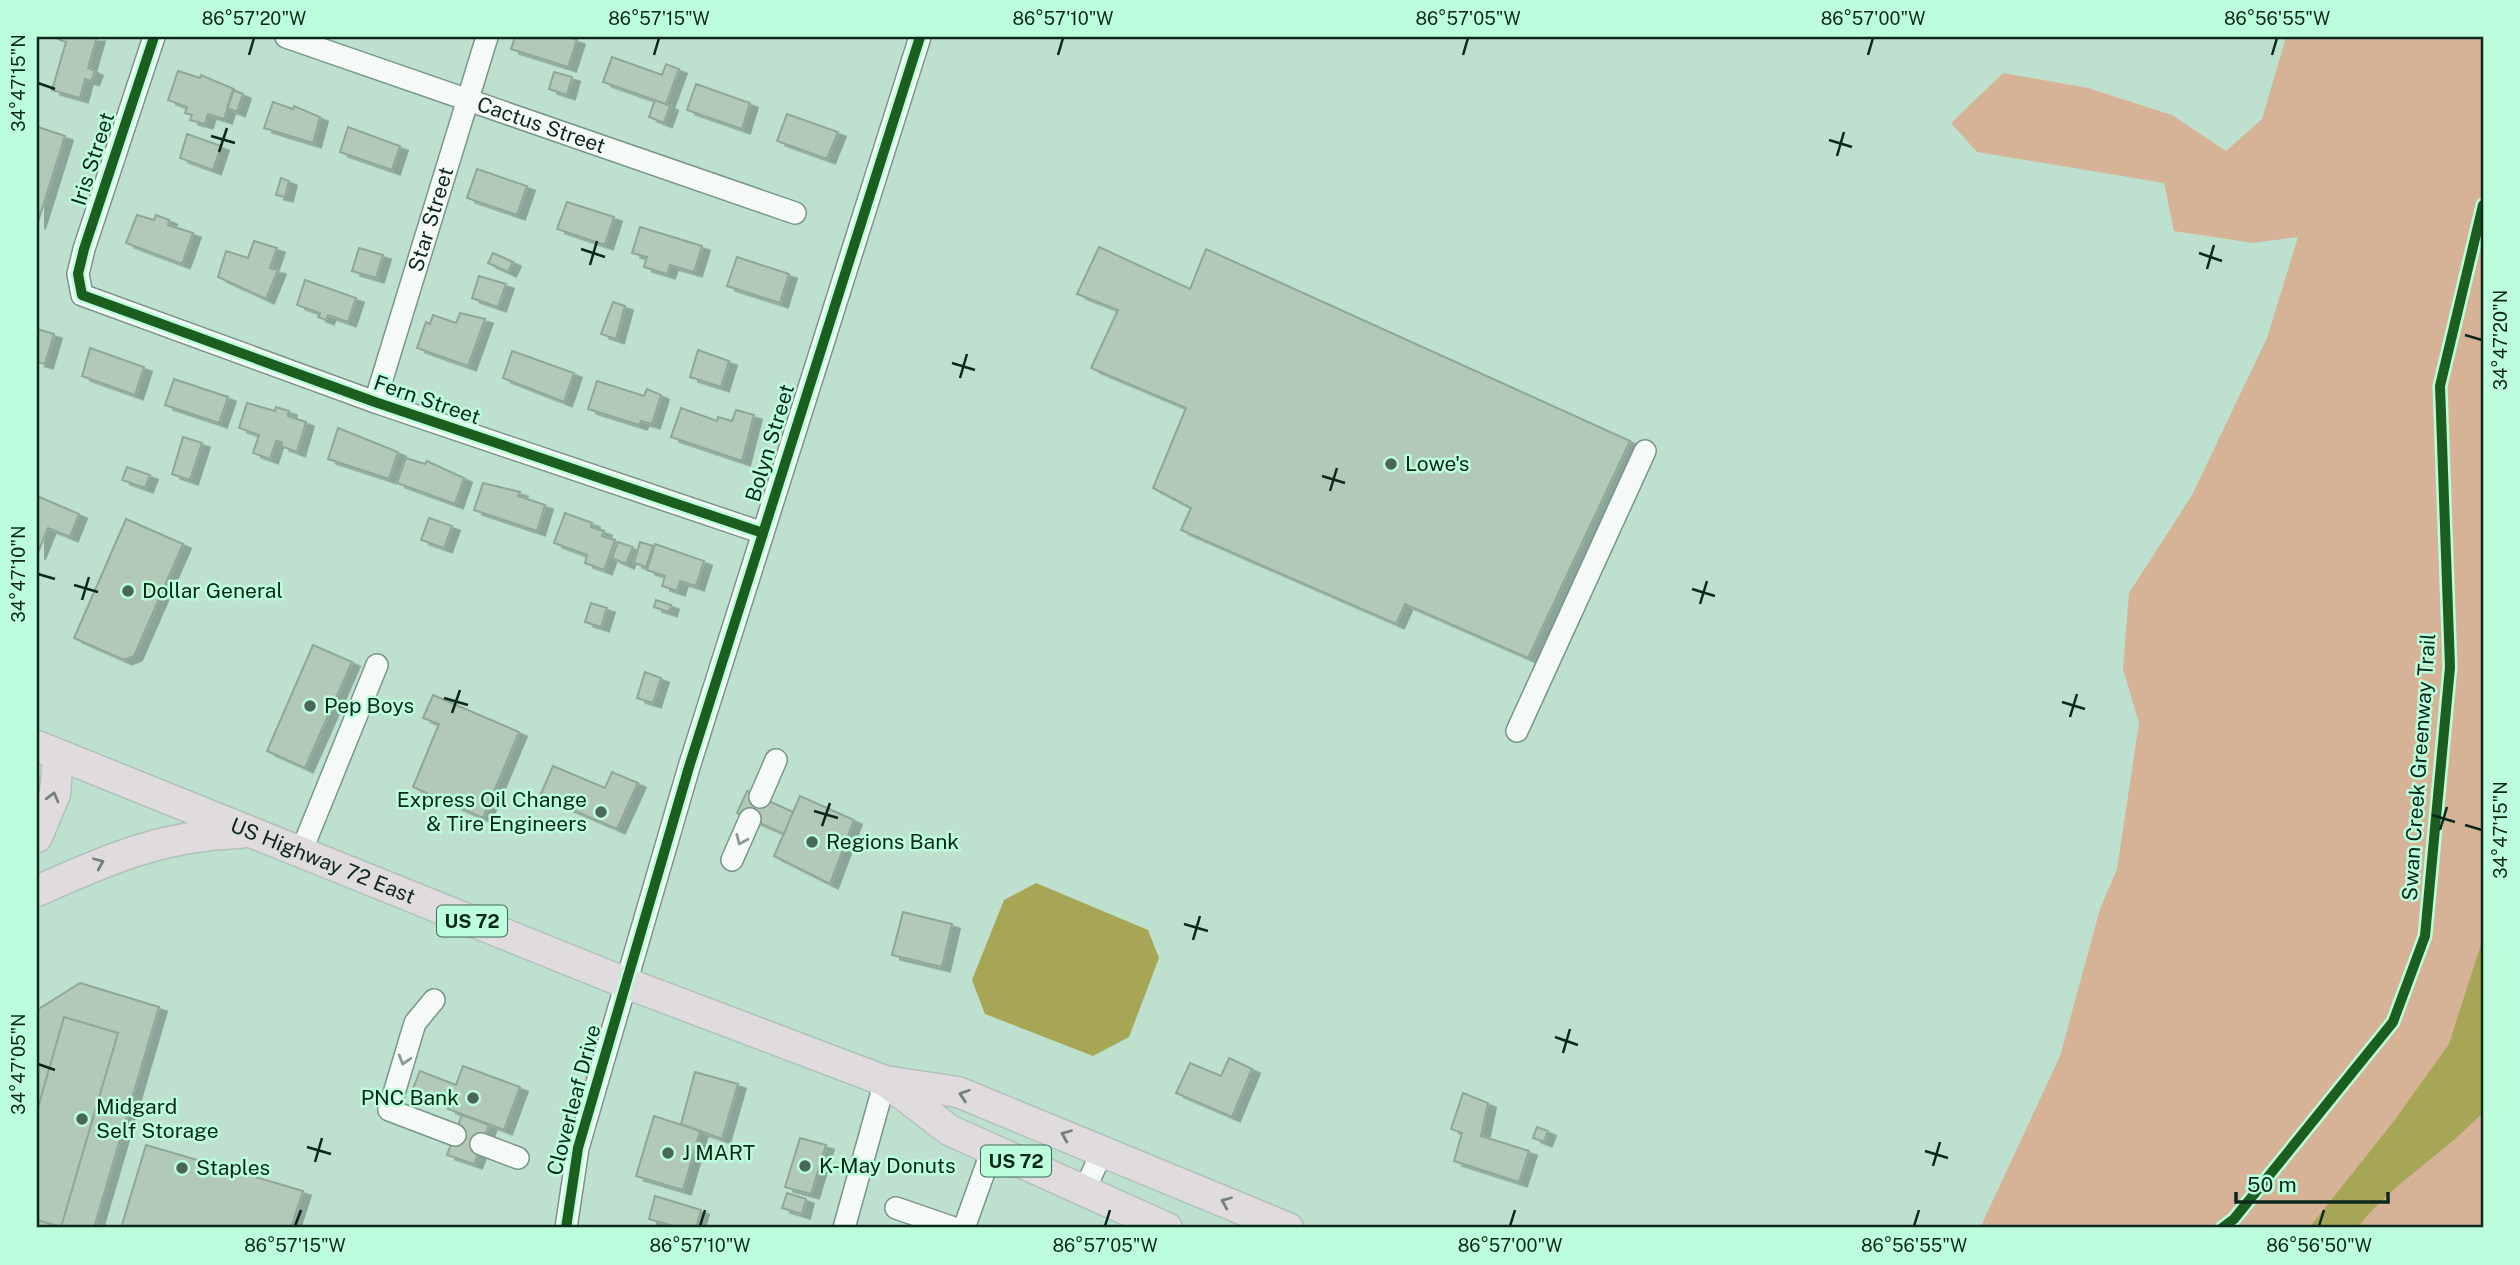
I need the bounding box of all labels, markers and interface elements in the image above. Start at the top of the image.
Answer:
text: 86°57'20"W [202,8,306,29]
text: 86°57'15"W [608,8,710,29]
text: 86°57'10"W [1012,8,1114,29]
text: 86°57'05"W [1415,8,1521,29]
text: 86°57'00"W [1821,8,1925,29]
text: 86°56'55"W [2224,8,2330,29]
text: 34°47'15"N [8,34,29,132]
street label: Cactus Street [474,91,609,159]
street label: Iris Street [66,109,119,209]
street label: Star Street [403,164,458,275]
text: 34°47'20"N [2490,290,2511,390]
street label: Fern Street [371,370,484,429]
street label: Bolyn Street [740,381,799,505]
place label: Lowe's [1405,451,1469,476]
marker: Lowe's [1383,456,1399,472]
text: 34°47'10"N [8,525,29,623]
place label: Dollar General [142,578,283,603]
marker: Dollar General [120,583,136,599]
street label: Swan Creek Greenway Trail [2397,632,2440,901]
place label: Pep Boys [324,693,414,718]
marker: Pep Boys [302,698,318,714]
text: 34°47'15"N [2490,781,2511,879]
place label: Express Oil Change & Tire Engineers [397,787,587,836]
one-way arrow [45,792,59,804]
marker: Express Oil Change & Tire Engineers [593,804,609,820]
street label: US Highway 72 East [227,812,419,909]
place label: Regions Bank [826,829,959,854]
one-way arrow [735,832,749,845]
marker: Regions Bank [804,834,820,850]
one-way arrow [93,858,105,872]
road number: US 72 [437,906,507,937]
text: 34°47'05"N [8,1013,29,1115]
street label: Cloverleaf Drive [541,1022,606,1178]
one-way arrow [397,1053,412,1065]
place label: PNC Bank [361,1085,459,1110]
one-way arrow [959,1089,971,1104]
marker: PNC Bank [465,1090,481,1106]
place label: Midgard Self Storage [96,1094,219,1143]
marker: Midgard Self Storage [74,1111,90,1127]
one-way arrow [1060,1129,1073,1143]
place label: J MART [682,1140,755,1165]
marker: J MART [660,1145,676,1161]
road number: US 72 [981,1146,1051,1176]
place label: K-May Donuts [819,1153,956,1178]
place label: Staples [196,1155,270,1180]
marker: K-May Donuts [797,1158,813,1174]
marker: Staples [174,1160,190,1176]
scale bar [2236,1160,2389,1204]
text: 50 m [2247,1172,2297,1197]
one-way arrow [1221,1196,1233,1210]
text: 86°57'15"W [244,1235,346,1256]
text: 86°57'10"W [649,1235,751,1256]
text: 86°57'05"W [1052,1235,1158,1256]
text: 86°57'00"W [1458,1235,1562,1256]
text: 86°56'55"W [1861,1235,1967,1256]
text: 86°56'50"W [2266,1235,2372,1256]

